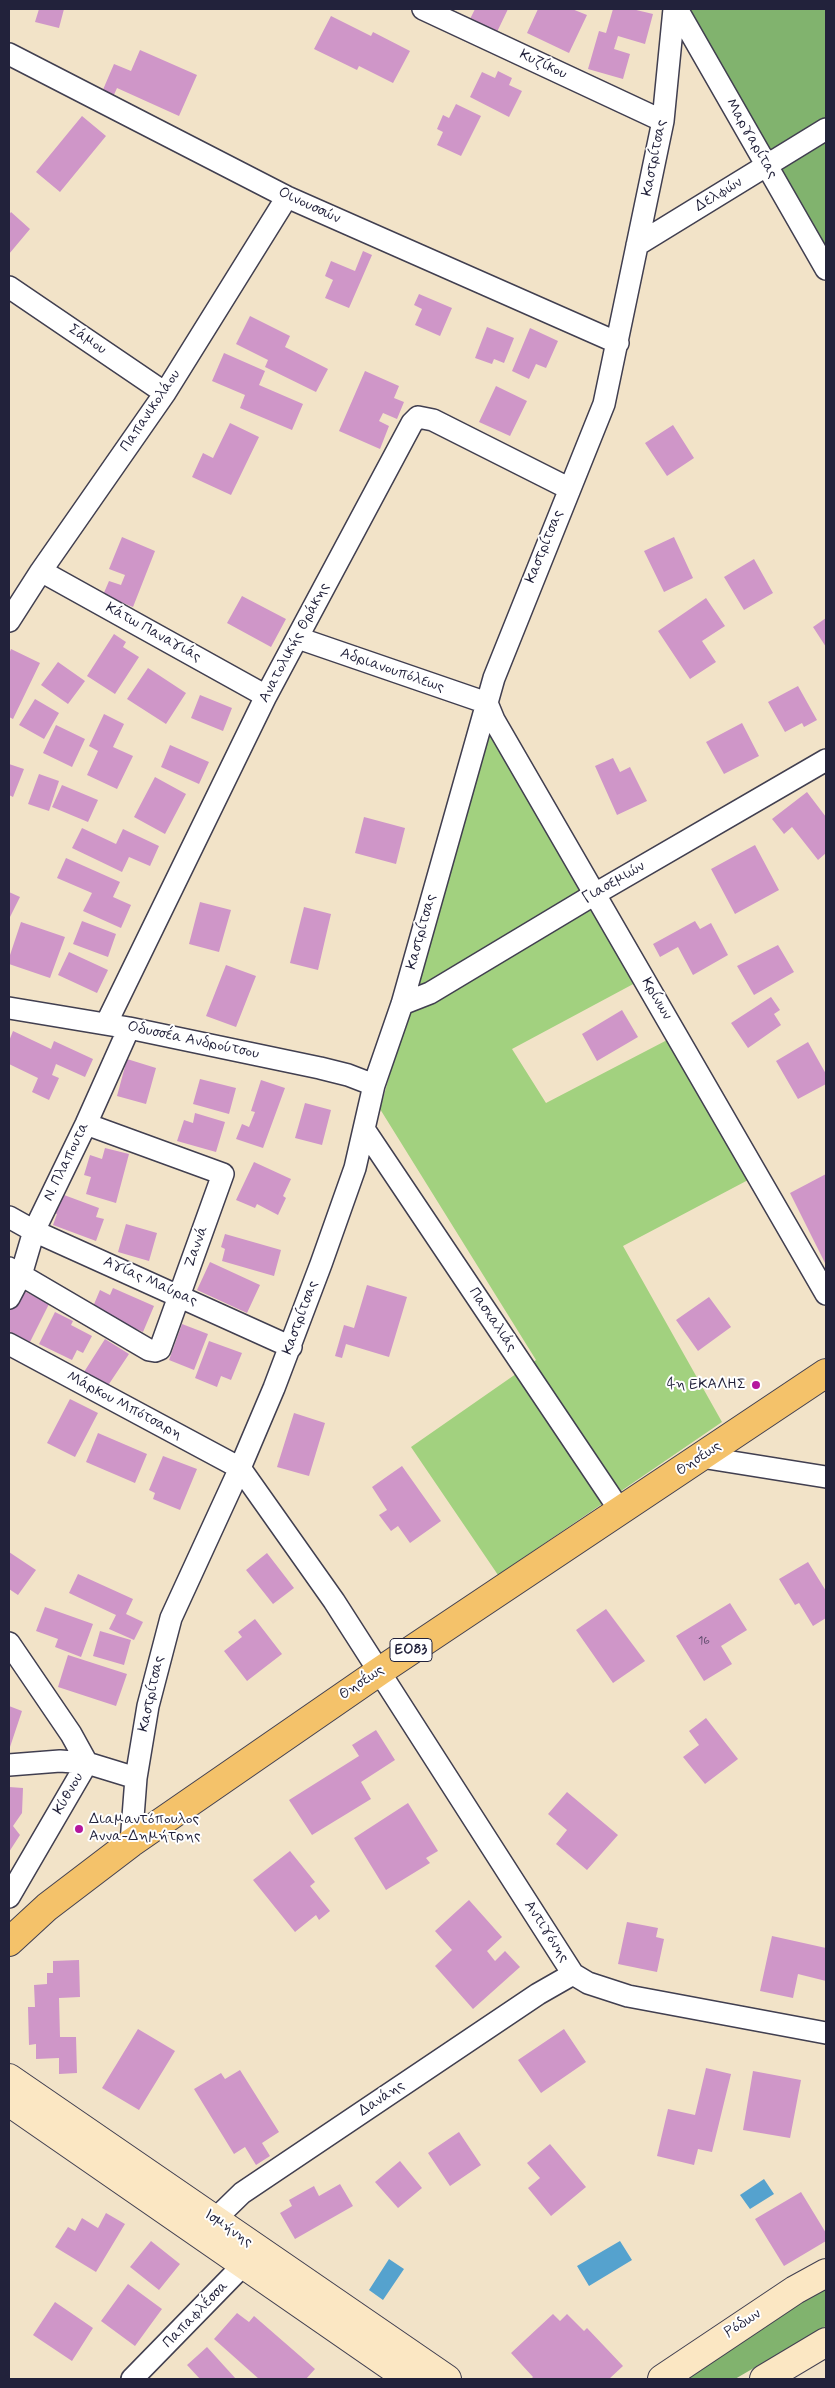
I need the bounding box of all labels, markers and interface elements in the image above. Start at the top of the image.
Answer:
street label: Κυζίκου [516,46,570,84]
street label: Μαργαρίτας [721,96,781,182]
street label: Καστρίτσας [639,118,671,198]
street label: Δελφών [692,174,746,216]
street label: Οινουσσών [275,184,343,228]
street label: Σάμου [65,321,109,359]
street label: Παπανικολάου [117,367,185,455]
street label: Καστρίτσας [522,508,568,586]
street label: Ανατολικής Θράκης [256,580,334,706]
street label: Κάτω Παναγιάς [102,599,204,667]
street label: Αδριανουπόλεως [338,645,446,697]
street label: Γιασεμιών [580,858,648,908]
street label: Καστρίτσας [403,892,441,972]
street label: Κρίνων [637,975,675,1023]
street label: Οδυσσέα Ανδρούτσου [125,1018,261,1064]
street label: Ν. Πλαπουτα [40,1120,94,1204]
street label: Ζαννά [181,1224,213,1270]
street label: Αγίας Μαύρας [100,1253,200,1311]
street label: Καστρίτσας [279,1279,323,1357]
street label: Πασχαλιάς [464,1285,520,1355]
street label: Μάρκου Μπότσαρη [63,1368,185,1444]
place label: 4η ΕΚΑΛΗΣ [667,1376,746,1394]
marker: 4η ΕΚΑΛΗΣ [750,1379,762,1391]
street label: Θησέως [673,1437,725,1481]
house number: 16 [698,1634,710,1648]
road number: ΕΟ83 [390,1638,432,1662]
street label: Καστρίτσας [135,1654,169,1734]
street label: Θησέως [336,1661,388,1705]
street label: Κύθνου [50,1770,88,1818]
place label: Διαμαντόπουλος Αννα-Δημήτρης [89,1811,201,1846]
marker: Διαμαντόπουλος Αννα-Δημήτρης [73,1823,85,1835]
street label: Αντιγόνης [519,1898,573,1966]
street label: Δανάης [356,2077,408,2121]
street label: Ισμήνης [200,2206,256,2252]
street label: Παπαφλέσσα [159,2278,233,2352]
street label: Ρόδων [721,2306,765,2342]

